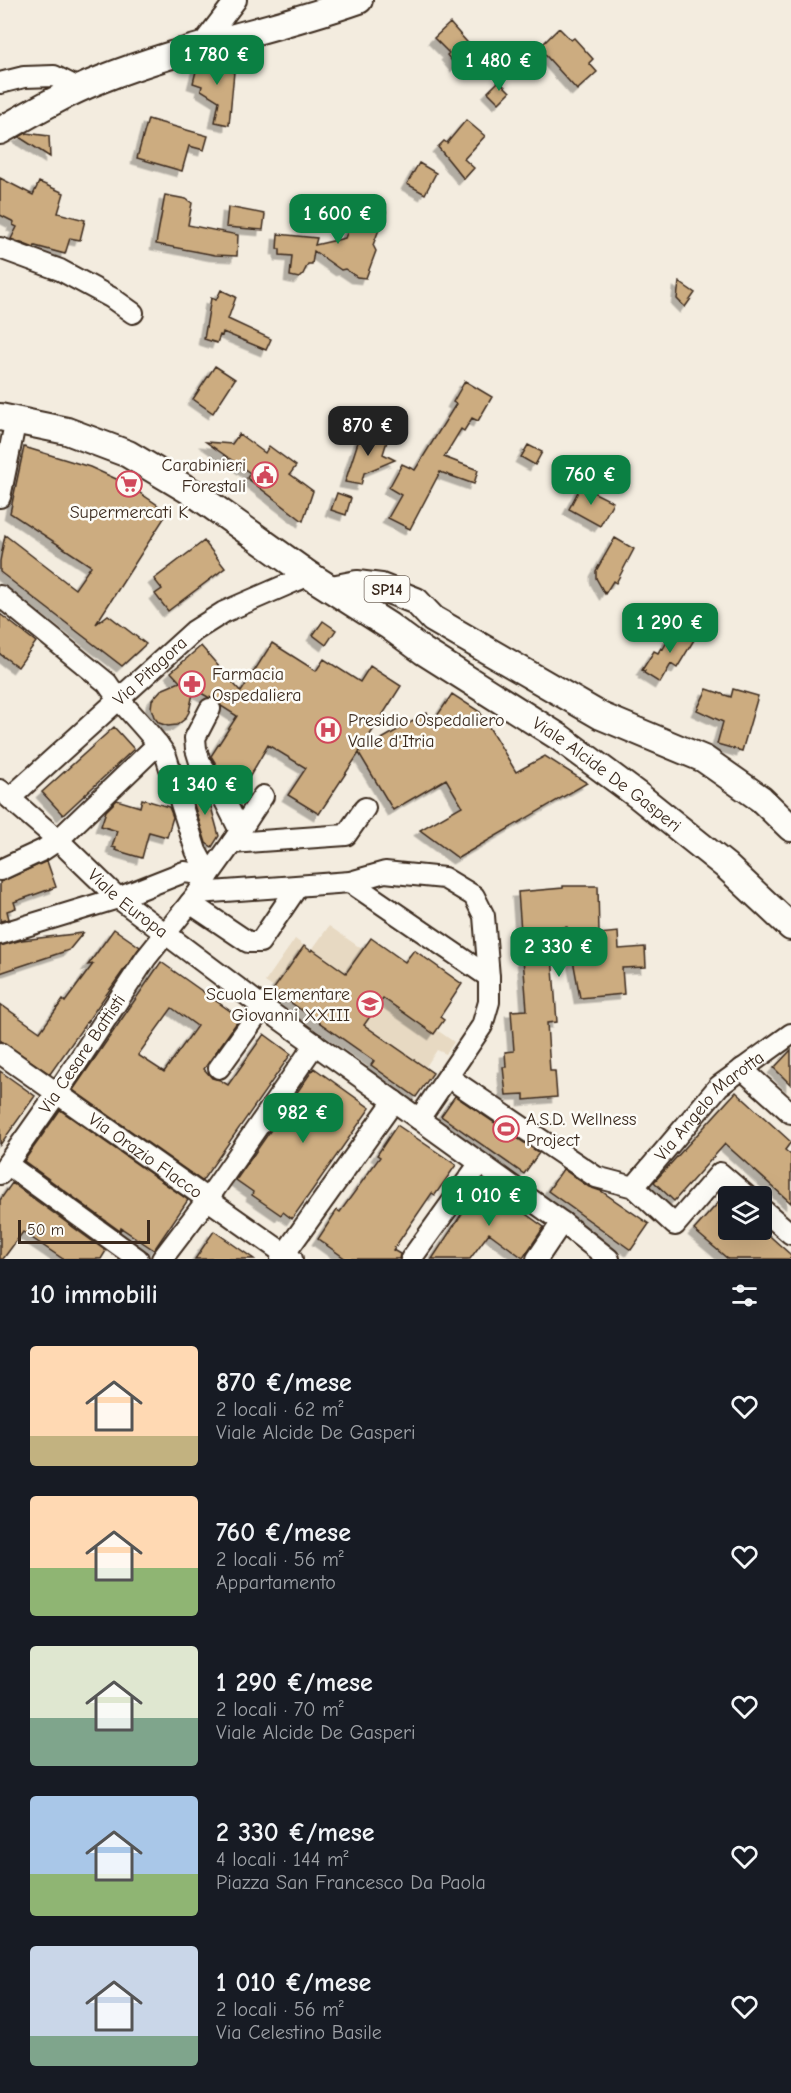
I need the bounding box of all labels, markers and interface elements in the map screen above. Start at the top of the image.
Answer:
pin: 1 780 € [162,35,272,86]
pin: 1 480 € [444,41,554,92]
text: 1 780 € [184,43,250,66]
text: 1 480 € [466,49,532,72]
pin: 1 600 € [283,194,393,245]
text: 1 600 € [303,202,373,225]
pin: 870 € [326,406,410,457]
text: 870 € [342,414,394,437]
place label: Carabinieri Forestali [162,455,246,497]
pin: 760 € [549,455,633,506]
public building icon: Carabinieri Forestali [250,460,280,490]
text: 760 € [566,463,616,486]
supermarket icon: Supermercati K [114,469,144,499]
place label: Supermercati K [70,502,188,523]
road number: SP14 [364,576,410,602]
pin: 1 290 € [615,603,725,654]
text: 1 290 € [636,611,704,634]
street label: Via Pitagora [109,633,192,710]
place label: Farmacia Ospedaliera [212,664,302,706]
pharmacy icon: Farmacia Ospedaliera [177,669,207,699]
place label: Presidio Ospedaliero Valle d'Itria [348,710,505,752]
street label: Viale Alcide De Gasperi [528,713,685,837]
hospital icon: Presidio Ospedaliero Valle d'Itria [313,715,343,745]
pin: 1 340 € [150,765,260,816]
text: 1 340 € [172,773,238,796]
street label: Viale Europa [83,865,172,943]
pin: 2 330 € [504,927,614,978]
text: 2 330 € [524,935,594,958]
place label: Scuola Elementare Giovanni XXIII [206,984,350,1026]
school or university icon: Scuola Elementare Giovanni XXIII [355,989,385,1019]
street label: Via Cesare Battisti [35,991,130,1118]
street label: Via Angelo Marotta [650,1047,768,1165]
pin: 982 € [261,1093,345,1144]
text: 982 € [277,1101,329,1124]
street label: Via Orazio Flacco [84,1109,206,1203]
place label: A.S.D. Wellness Project [526,1109,637,1151]
sports icon: A.S.D. Wellness Project [491,1114,521,1144]
pin: 1 010 € [434,1176,544,1227]
text: 1 010 € [456,1184,522,1207]
map controls [718,1186,772,1240]
button: layers [718,1186,772,1240]
scale bar [18,1217,150,1244]
text: 50 m [27,1221,64,1239]
icon: filters [728,1279,761,1312]
text: 10 immobili [30,1280,158,1310]
text: 870 €/mese [216,1368,352,1398]
icon: home [78,1370,150,1442]
icon: heart [728,1390,761,1423]
text: 2 locali · 62 m² [216,1398,343,1421]
text: Viale Alcide De Gasperi [216,1421,416,1444]
text: 760 €/mese [216,1518,351,1548]
icon: home [78,1520,150,1592]
icon: heart [728,1540,761,1573]
text: 2 locali · 56 m² [216,1548,344,1571]
text: Appartamento [216,1571,336,1594]
text: 1 290 €/mese [216,1668,373,1698]
icon: home [78,1670,150,1742]
icon: heart [728,1690,761,1723]
text: 2 locali · 70 m² [216,1698,344,1721]
text: Viale Alcide De Gasperi [216,1721,416,1744]
text: 2 330 €/mese [216,1818,375,1848]
icon: home [78,1820,150,1892]
icon: heart [728,1840,761,1873]
text: 4 locali · 144 m² [216,1848,349,1871]
text: Piazza San Francesco Da Paola [216,1871,486,1894]
text: 1 010 €/mese [216,1968,371,1998]
icon: home [78,1970,150,2042]
icon: heart [728,1990,761,2023]
text: 2 locali · 56 m² [216,1998,344,2021]
text: Via Celestino Basile [216,2021,382,2044]

